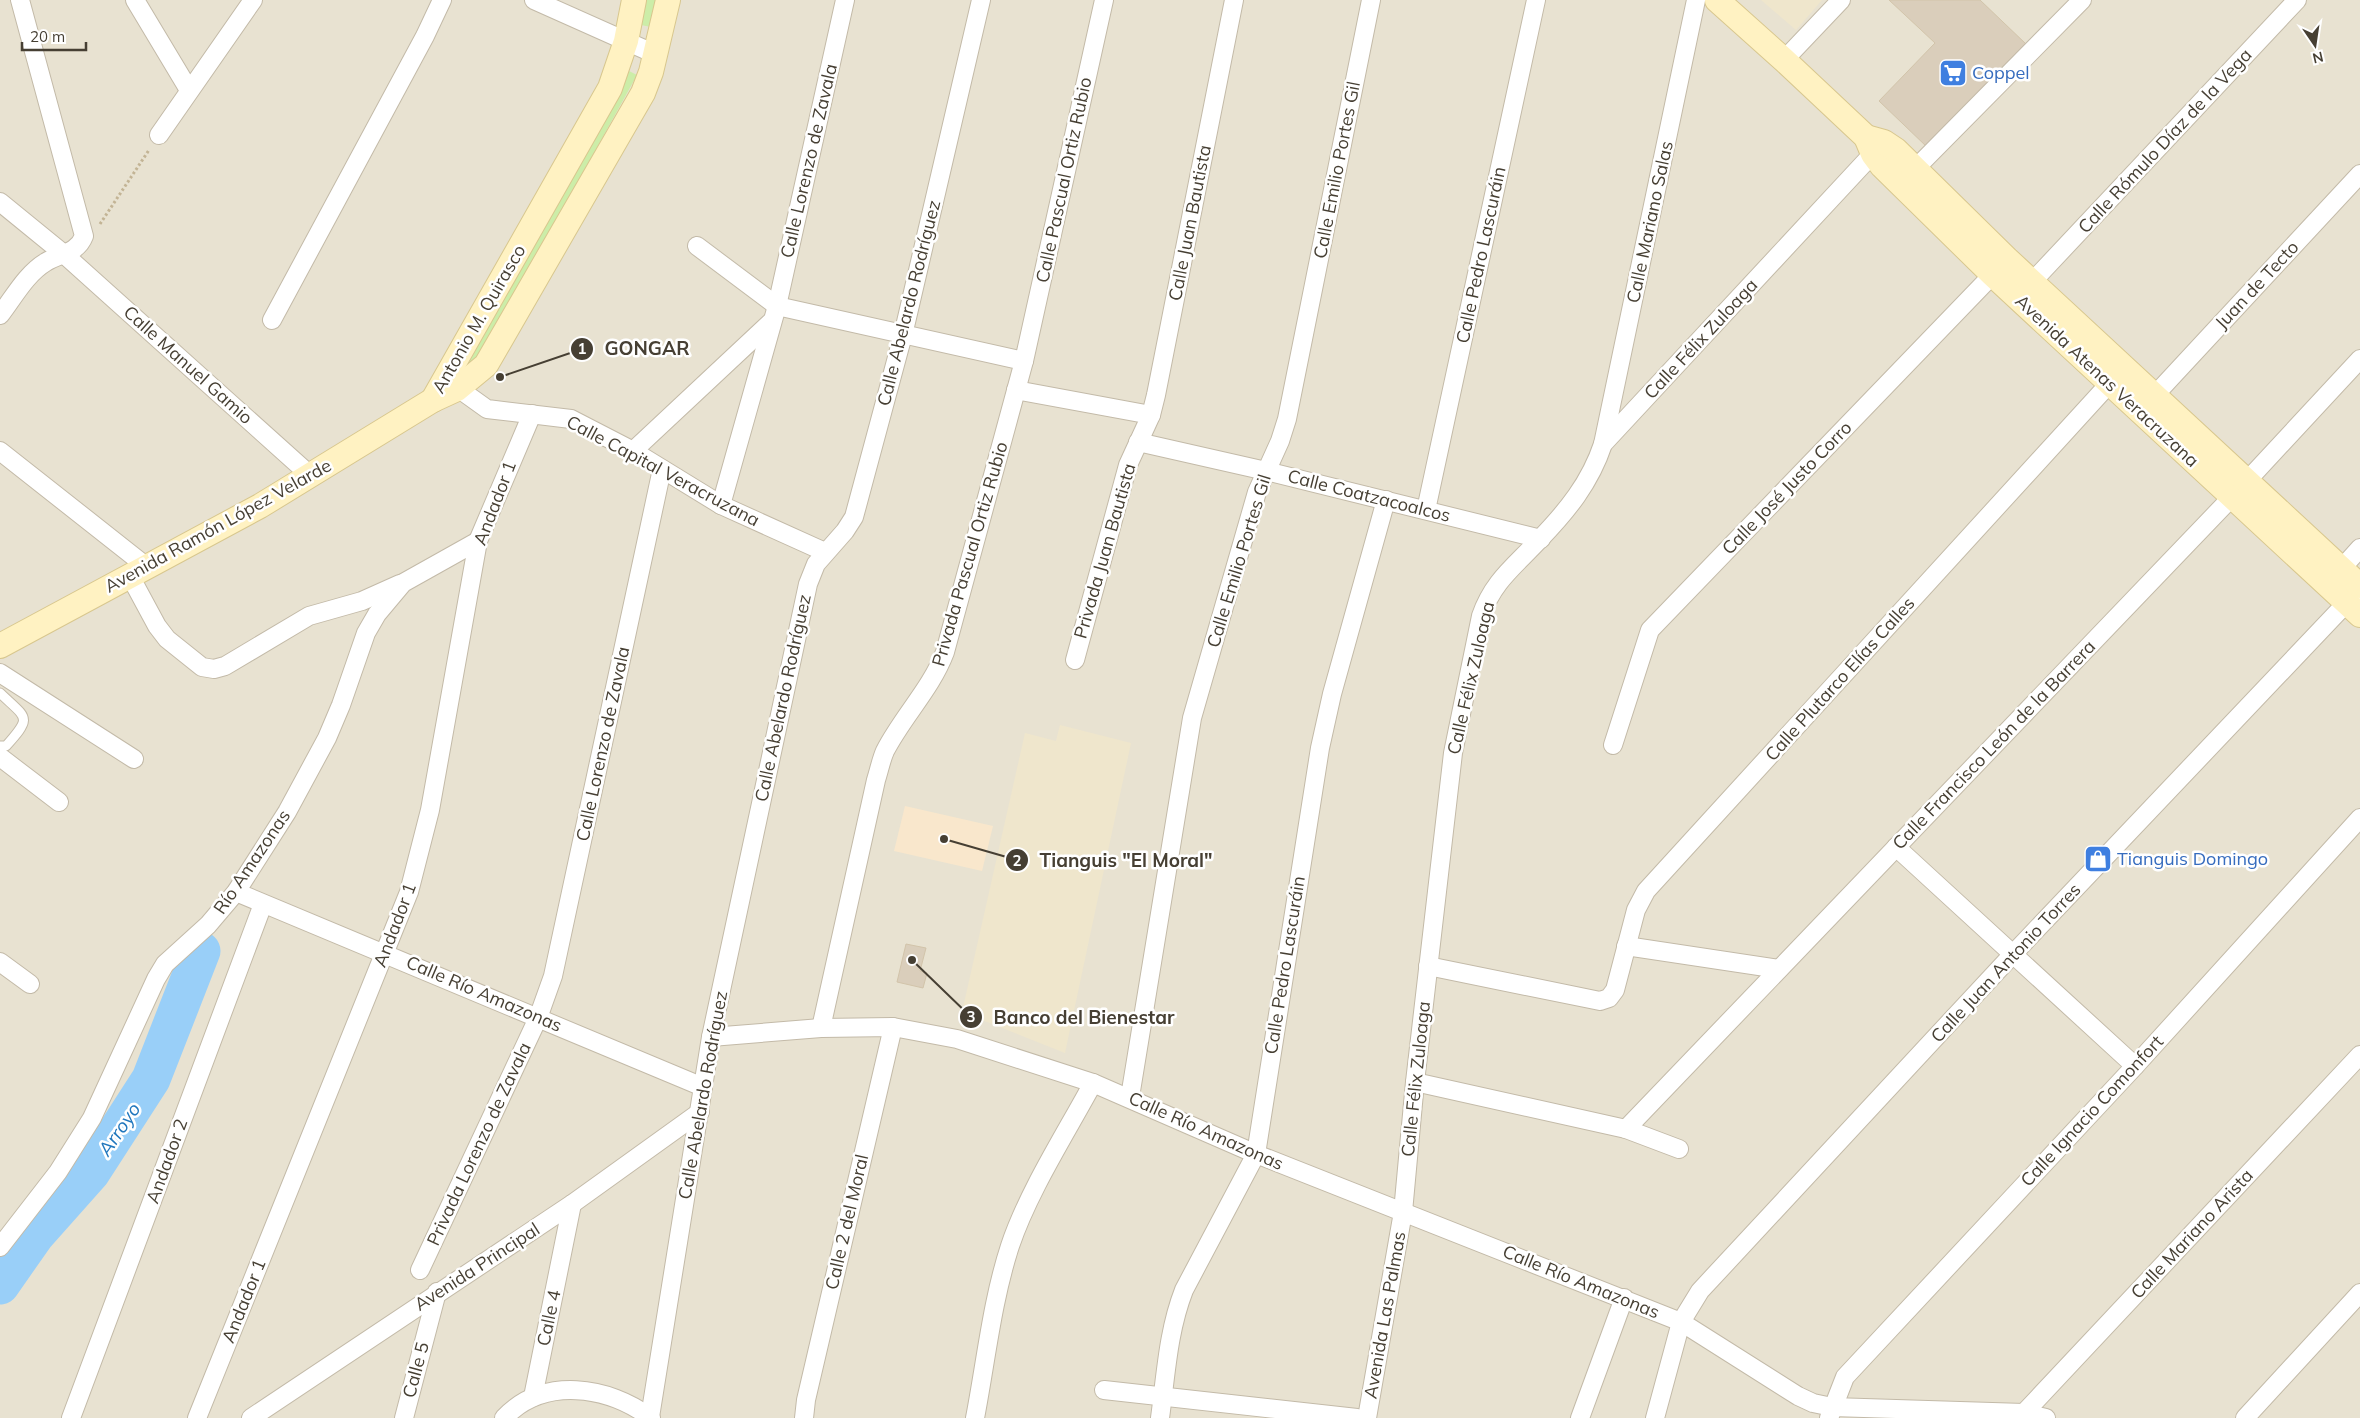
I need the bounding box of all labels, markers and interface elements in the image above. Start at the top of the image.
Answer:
scale bar [22,20,86,52]
north arrow [2290,20,2340,70]
text: 20 m [30,27,65,46]
street label: Calle Rómulo Díaz de la Vega [2073,43,2256,238]
text: N [2311,48,2325,68]
supermarket icon: Coppel [1938,58,1968,88]
place label: Coppel [1972,61,2030,84]
street label: Calle Lorenzo de Zavala [775,62,842,260]
street label: Calle Pascual Ortiz Rubio [1030,75,1097,285]
street label: Calle Emilio Portes Gil [1308,79,1365,260]
street label: Calle Mariano Salas [1621,139,1678,305]
street label: Calle Juan Bautista [1163,143,1216,303]
street label: Calle Pedro Lascuráin [1451,164,1510,345]
street label: Calle Abelardo Rodríguez [872,198,945,408]
street label: Juan de Tecto [2210,236,2303,334]
street label: Antonio M. Quirasco [427,240,531,397]
street label: Calle Félix Zuloaga [1639,274,1762,404]
street label: Avenida Atenas Veracruzana [2011,289,2204,472]
street label: Calle Manuel Gamio [119,300,258,429]
callout: GONGAR [569,332,699,366]
text: GONGAR [604,336,690,360]
text: 1 [577,339,587,358]
street label: Calle Capital Veracruzana [563,410,764,531]
street label: Calle José Justo Corro [1717,416,1856,559]
street label: Privada Pascual Ortiz Rubio [926,439,1013,669]
street label: Avenida Ramón López Velarde [100,454,335,598]
street label: Andador 1 [468,457,521,548]
street label: Privada Juan Bautista [1069,461,1141,641]
street label: Calle Coatzacoalcos [1285,464,1453,527]
street label: Calle Emilio Portes Gil [1201,471,1276,650]
street label: Calle Abelardo Rodríguez [749,592,816,804]
street label: Calle Plutarco Elías Calles [1760,592,1920,766]
street label: Calle Félix Zuloaga [1442,599,1499,757]
street label: Calle Francisco León de la Barrera [1887,635,2100,854]
street label: Calle Lorenzo de Zavala [571,644,634,843]
street label: Río Amazonas [208,805,295,918]
callout: Tianguis "El Moral" [1005,843,1223,877]
shop icon: Tianguis Domingo [2083,844,2113,874]
place label: Tianguis Domingo [2117,847,2268,870]
text: Tianguis "El Moral" [1039,848,1213,872]
text: 2 [1012,851,1022,870]
street label: Calle Pedro Lascuráin [1259,874,1310,1056]
street label: Calle Juan Antonio Torres [1926,878,2086,1047]
street label: Andador 1 [368,879,421,970]
street label: Calle Río Amazonas [403,950,566,1037]
street label: Calle Abelardo Rodríguez [673,989,732,1201]
callout: Banco del Bienestar [958,1000,1184,1034]
street label: Calle Félix Zuloaga [1396,1000,1435,1158]
text: Banco del Bienestar [994,1005,1175,1029]
text: 3 [966,1007,976,1026]
street label: Calle Ignacio Comonfort [2015,1030,2168,1191]
street label: Privada Lorenzo de Zavala [421,1039,536,1249]
street label: Calle Río Amazonas [1125,1086,1287,1175]
water label: Arroyo [92,1098,146,1161]
street label: Andador 2 [141,1115,192,1206]
street label: Calle 2 del Moral [820,1152,873,1292]
street label: Calle Mariano Arista [2126,1164,2258,1303]
street label: Avenida Principal [410,1217,544,1316]
street label: Avenida Las Palmas [1358,1230,1411,1400]
street label: Calle Río Amazonas [1499,1240,1663,1324]
street label: Andador 1 [216,1255,271,1346]
street label: Calle 4 [531,1288,566,1348]
street label: Calle 5 [397,1339,434,1400]

